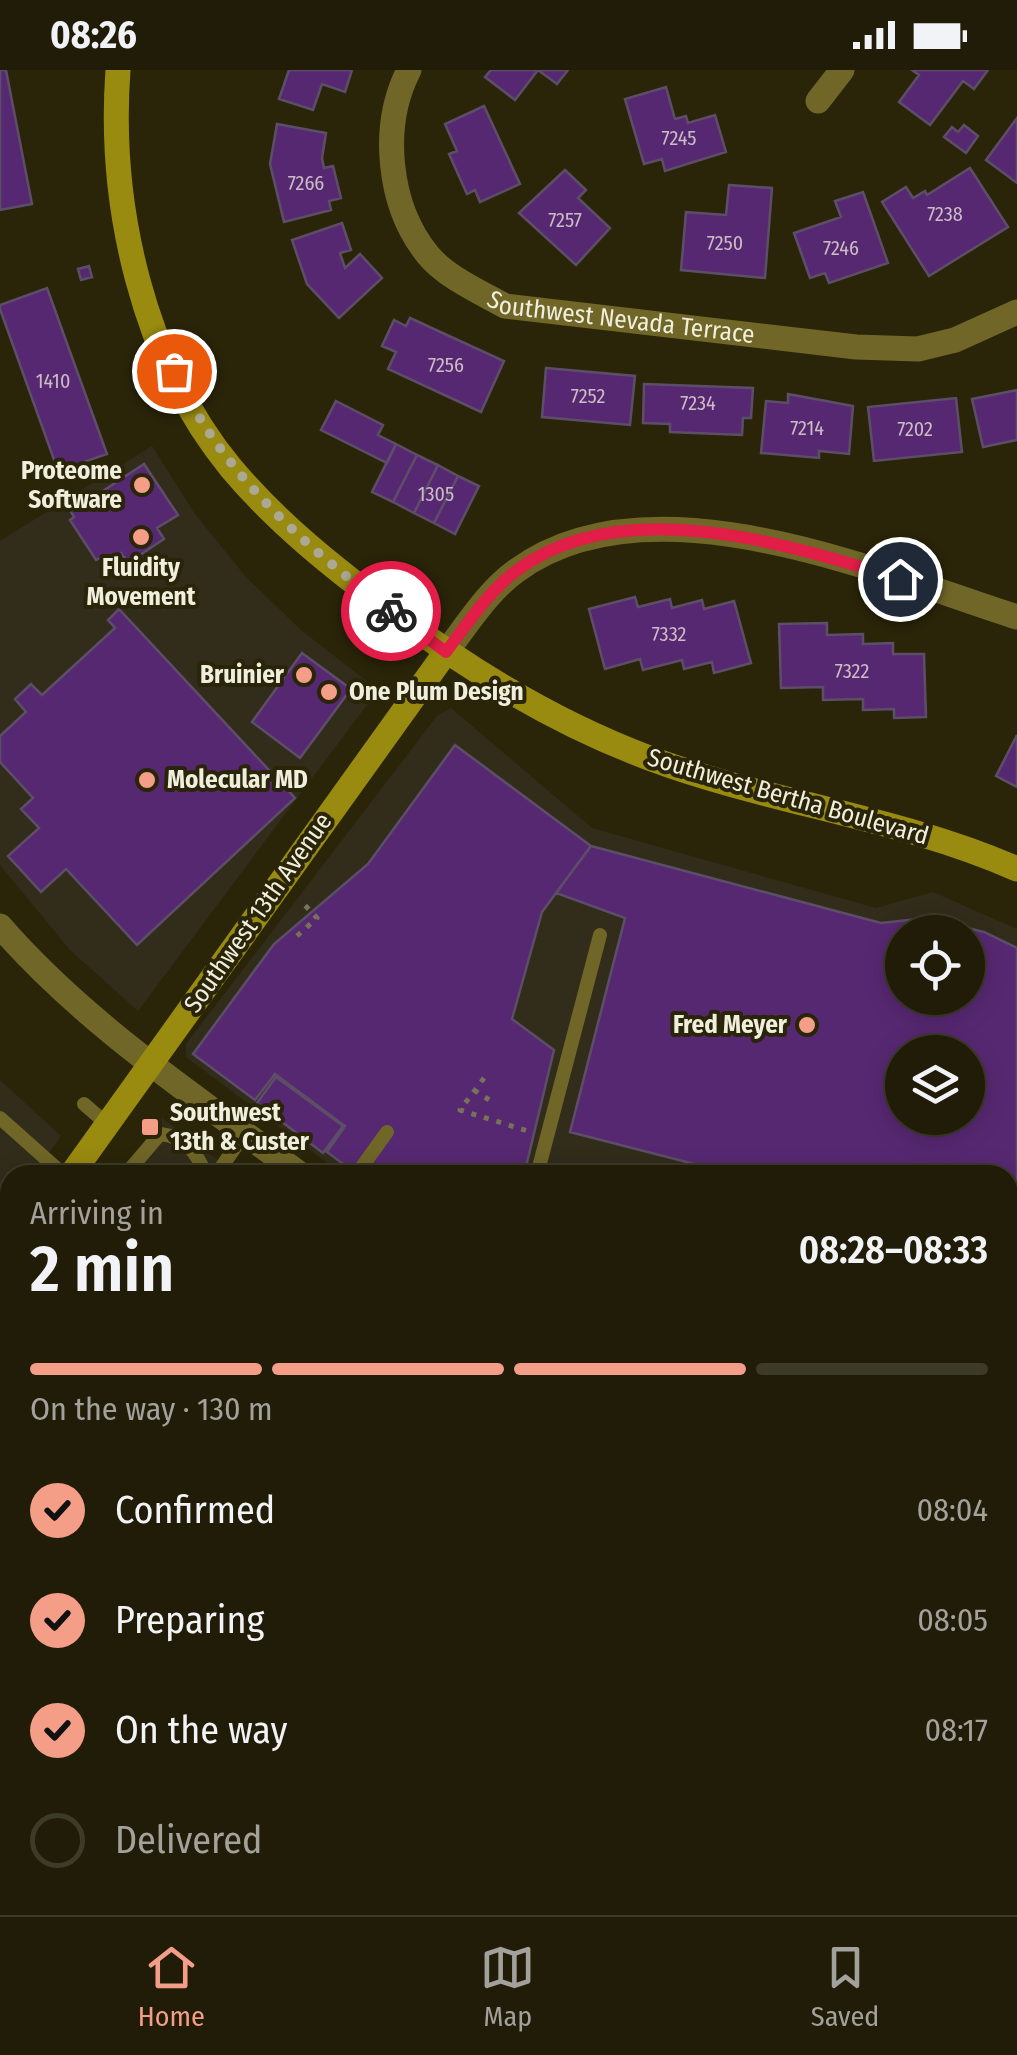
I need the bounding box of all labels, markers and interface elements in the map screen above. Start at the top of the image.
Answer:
text: 08:26 [50,12,137,58]
house number: 7245 [662,126,696,150]
house number: 7266 [288,171,324,195]
house number: 7238 [927,202,963,226]
house number: 7257 [548,208,582,232]
house number: 7250 [707,231,743,255]
house number: 7246 [823,236,859,260]
street label: Southwest Nevada Terrace [482,284,756,350]
pin [132,329,217,414]
icon: bag [147,344,202,399]
house number: 7256 [428,353,464,377]
house number: 1410 [36,369,70,393]
house number: 7252 [571,384,605,408]
house number: 7234 [680,391,716,415]
house number: 7214 [790,416,824,440]
house number: 7202 [897,417,933,441]
place label: Proteome Software [21,456,122,515]
marker: Proteome Software [131,474,153,496]
house number: 1305 [418,482,454,506]
marker: Fluidity Movement [130,526,152,548]
pin [858,537,943,622]
icon: home [873,552,928,607]
place label: Fluidity Movement [86,553,197,612]
courier [341,561,441,661]
icon: bike [364,584,419,639]
house number: 7332 [652,622,687,646]
house number: 7322 [835,659,869,683]
place label: Bruinier [200,660,285,690]
marker: Bruinier [293,664,315,686]
place label: One Plum Design [349,677,524,707]
marker: One Plum Design [318,681,340,703]
street label: Southwest Bertha Boulevard [644,743,932,851]
place label: Molecular MD [167,765,308,795]
marker: Molecular MD [136,769,158,791]
street label: Southwest 13th Avenue [178,807,338,1019]
map controls [885,915,985,1135]
button: locate [885,915,985,1015]
place label: Fred Meyer [673,1010,788,1040]
marker: Fred Meyer [796,1014,818,1036]
button: layers [885,1035,985,1135]
place label: Southwest 13th & Custer [170,1098,310,1157]
marker: Southwest 13th & Custer [139,1116,161,1138]
text: Arriving in [30,1194,164,1232]
text: 08:28–08:33 [799,1227,988,1273]
text: 2 min [30,1230,174,1308]
text: On the way · 130 m [30,1390,273,1428]
icon: check [30,1483,85,1538]
text: Confirmed [115,1487,275,1533]
text: 08:04 [916,1491,988,1529]
icon: check [30,1593,85,1648]
text: Preparing [115,1597,264,1643]
text: 08:05 [917,1601,988,1639]
icon: check [30,1703,85,1758]
text: On the way [115,1707,287,1753]
text: 08:17 [924,1711,988,1749]
text: Delivered [115,1817,262,1863]
tab: Home [138,1940,205,2033]
tab: Map [480,1940,535,2033]
tab: Saved [811,1940,879,2033]

